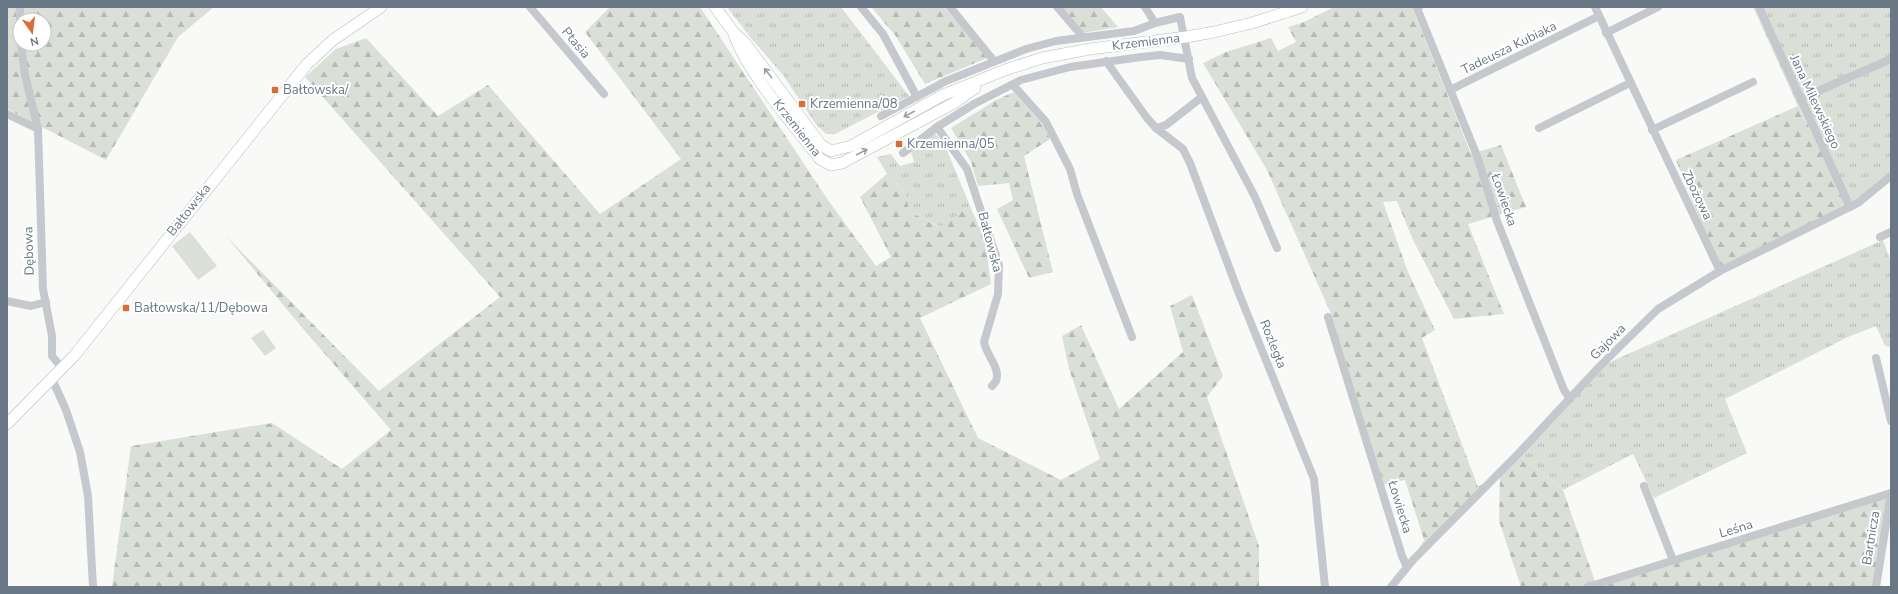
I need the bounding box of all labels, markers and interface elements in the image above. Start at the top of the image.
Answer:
north arrow [12,12,52,52]
street label: Tadeusza Kubiaka [1458,17,1560,79]
street label: Ptasia [558,23,594,63]
street label: Krzemienna [1111,29,1181,55]
text: N [28,33,40,49]
street label: Jana Milewskiego [1785,51,1845,152]
one-way arrow [764,68,773,79]
place label: Bałtowska/ [283,81,349,99]
marker: Bałtowska/ [270,85,280,95]
place label: Krzemienna/08 [810,95,898,113]
street label: Krzemienna [769,96,825,160]
marker: Krzemienna/08 [797,99,807,109]
one-way arrow [903,110,915,118]
place label: Krzemienna/05 [907,135,995,153]
marker: Krzemienna/05 [894,139,904,149]
one-way arrow [856,147,868,155]
street label: Zbożowa [1677,167,1717,223]
street label: Łowiecka [1486,170,1521,229]
street label: Bałtowska [163,180,215,240]
street label: Bałtowska [973,210,1007,274]
street label: Dębowa [19,226,39,276]
place label: Bałtowska/11/Dębowa [134,299,268,317]
marker: Bałtowska/11/Dębowa [121,303,131,313]
street label: Rozległa [1255,317,1291,371]
street label: Gajowa [1586,320,1630,364]
street label: Łowiecka [1383,477,1417,536]
street label: Bartnicza [1858,510,1884,566]
street label: Leśna [1717,515,1755,543]

